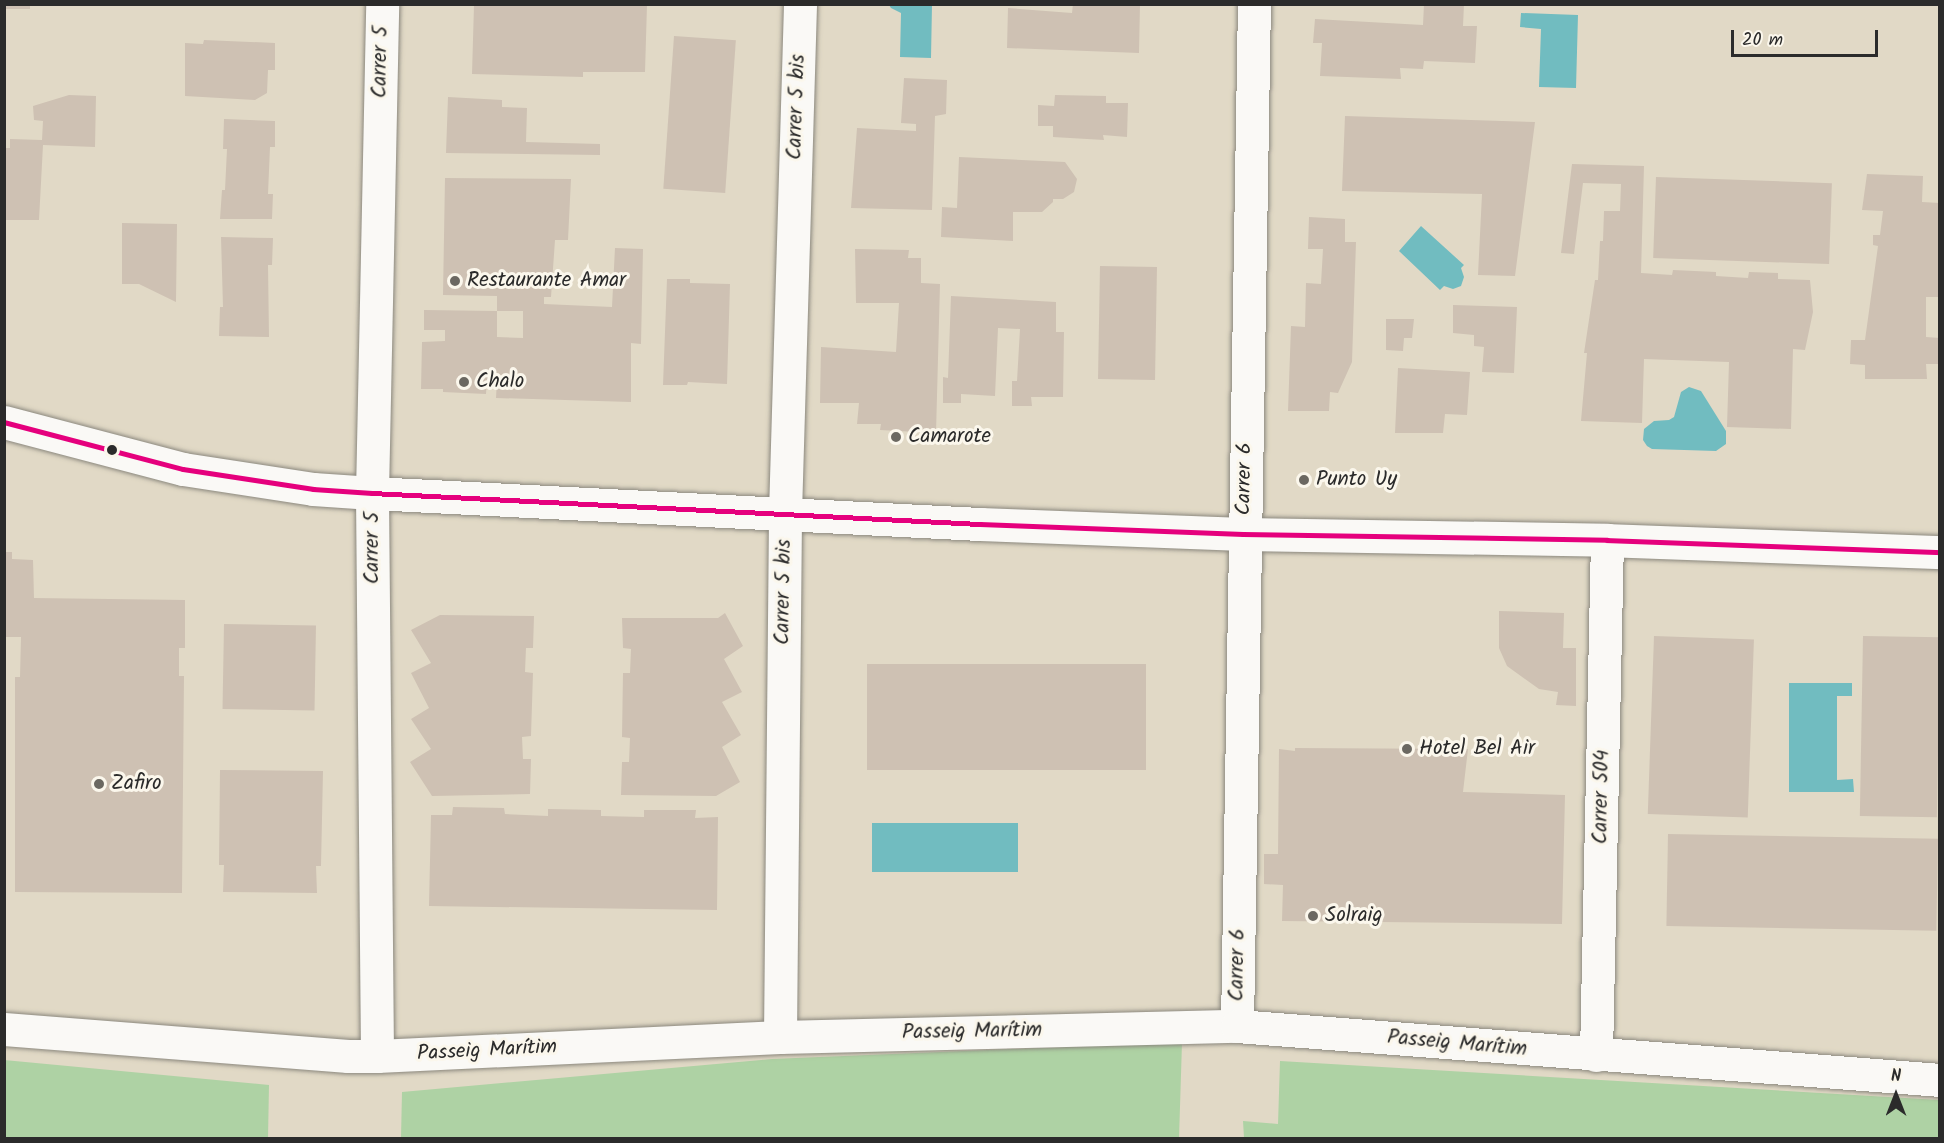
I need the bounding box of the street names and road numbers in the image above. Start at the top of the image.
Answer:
street label: Carrer 5 [368,26,394,98]
street label: Carrer 5 bis [783,54,811,160]
street label: Carrer 6 [1232,442,1258,516]
street label: Carrer 5 [360,512,386,584]
street label: Carrer 5 bis [770,539,798,645]
street label: Carrer 504 [1589,750,1615,844]
street label: Carrer 6 [1225,928,1251,1002]
street label: Passeig Marítim [902,1018,1042,1046]
street label: Passeig Marítim [1386,1025,1528,1063]
street label: Passeig Marítim [416,1035,558,1067]

